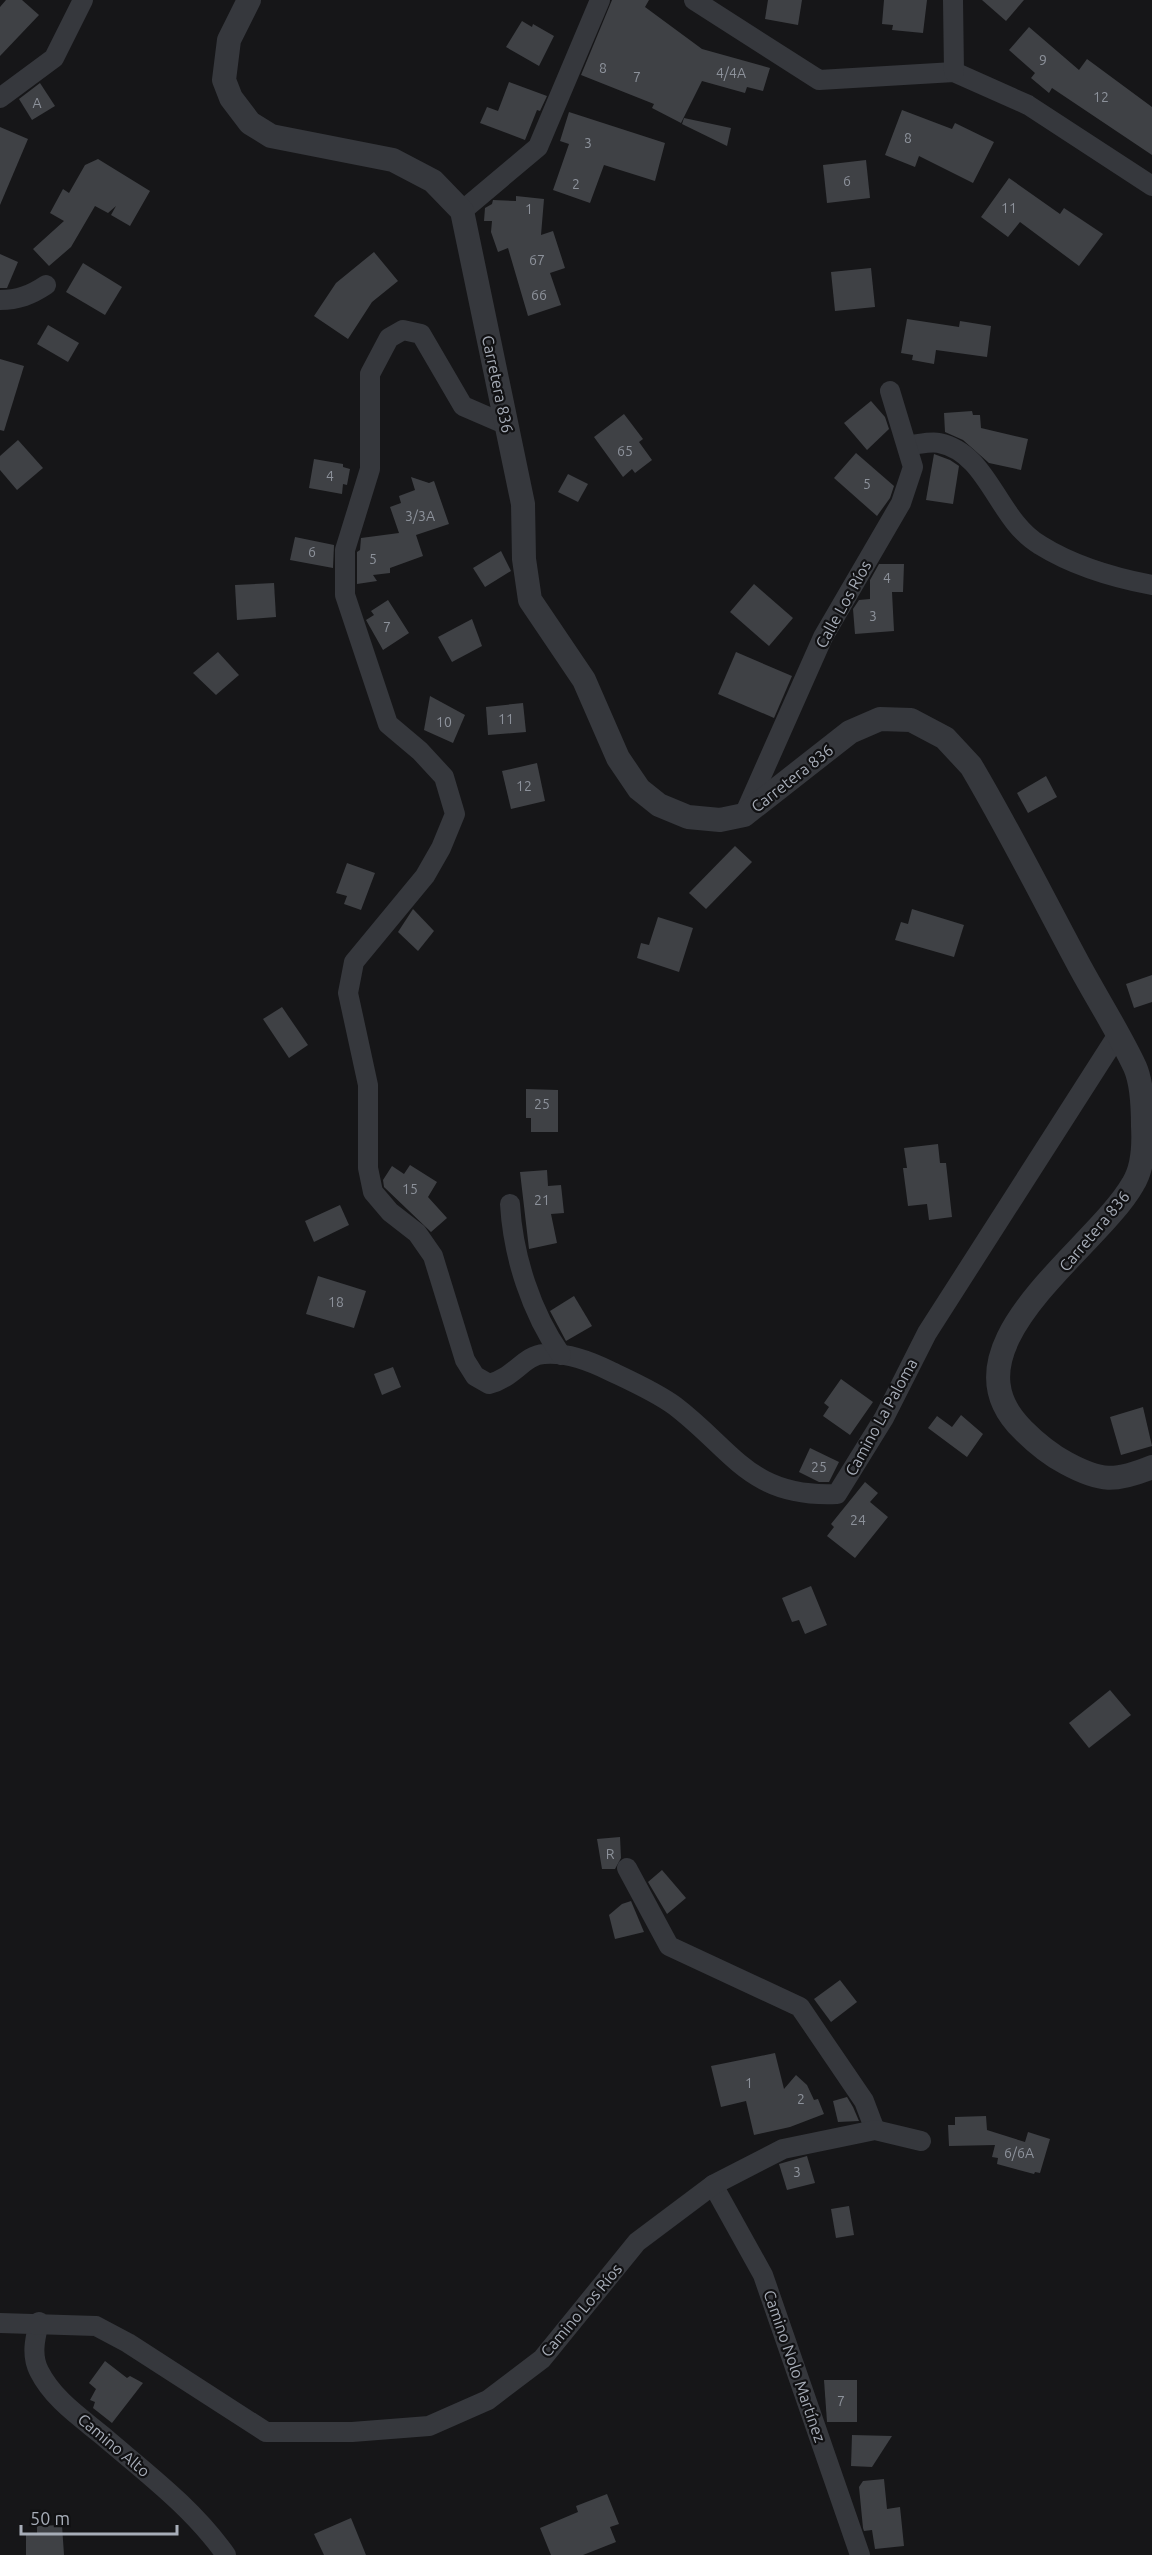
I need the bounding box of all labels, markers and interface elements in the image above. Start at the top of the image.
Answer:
house number: 9 [1039,52,1047,68]
house number: 8 [599,60,607,76]
house number: 4/4A [716,65,746,81]
house number: 7 [633,69,641,85]
house number: 12 [1093,89,1109,105]
house number: A [32,95,42,111]
house number: 8 [904,130,912,146]
house number: 3 [584,135,592,151]
house number: 6 [843,173,851,189]
house number: 2 [572,176,580,192]
house number: 11 [1001,200,1017,216]
house number: 1 [525,201,533,217]
house number: 67 [529,252,545,268]
house number: 66 [531,287,547,303]
street label: Carretera 836 [479,334,517,434]
house number: 65 [617,443,633,459]
house number: 4 [326,468,334,484]
house number: 5 [863,476,871,492]
house number: 3/3A [405,508,435,524]
house number: 6 [308,544,316,560]
house number: 5 [369,551,377,567]
street label: Calle Los Ríos [812,557,874,651]
house number: 4 [883,570,891,586]
house number: 3 [869,608,877,624]
house number: 7 [383,619,391,635]
house number: 11 [498,711,514,727]
house number: 10 [436,714,452,730]
street label: Carretera 836 [747,740,837,816]
house number: 12 [516,778,532,794]
house number: 25 [534,1096,550,1112]
house number: 15 [402,1181,418,1197]
street label: Carretera 836 [1055,1187,1133,1275]
house number: 21 [534,1192,550,1208]
house number: 18 [328,1294,344,1310]
street label: Camino La Paloma [841,1355,921,1479]
house number: 25 [811,1459,827,1475]
house number: 24 [850,1512,866,1528]
house number: R [606,1846,615,1862]
house number: 1 [745,2075,753,2091]
house number: 2 [797,2091,805,2107]
house number: 6/6A [1004,2145,1034,2161]
house number: 3 [793,2164,801,2180]
street label: Camino Los Ríos [537,2260,625,2360]
street label: Camino Nolo Martínez [761,2288,829,2444]
house number: 7 [837,2393,845,2409]
street label: Camino Alto [74,2410,154,2480]
scale bar [21,2498,177,2536]
text: 50 m [30,2508,70,2528]

